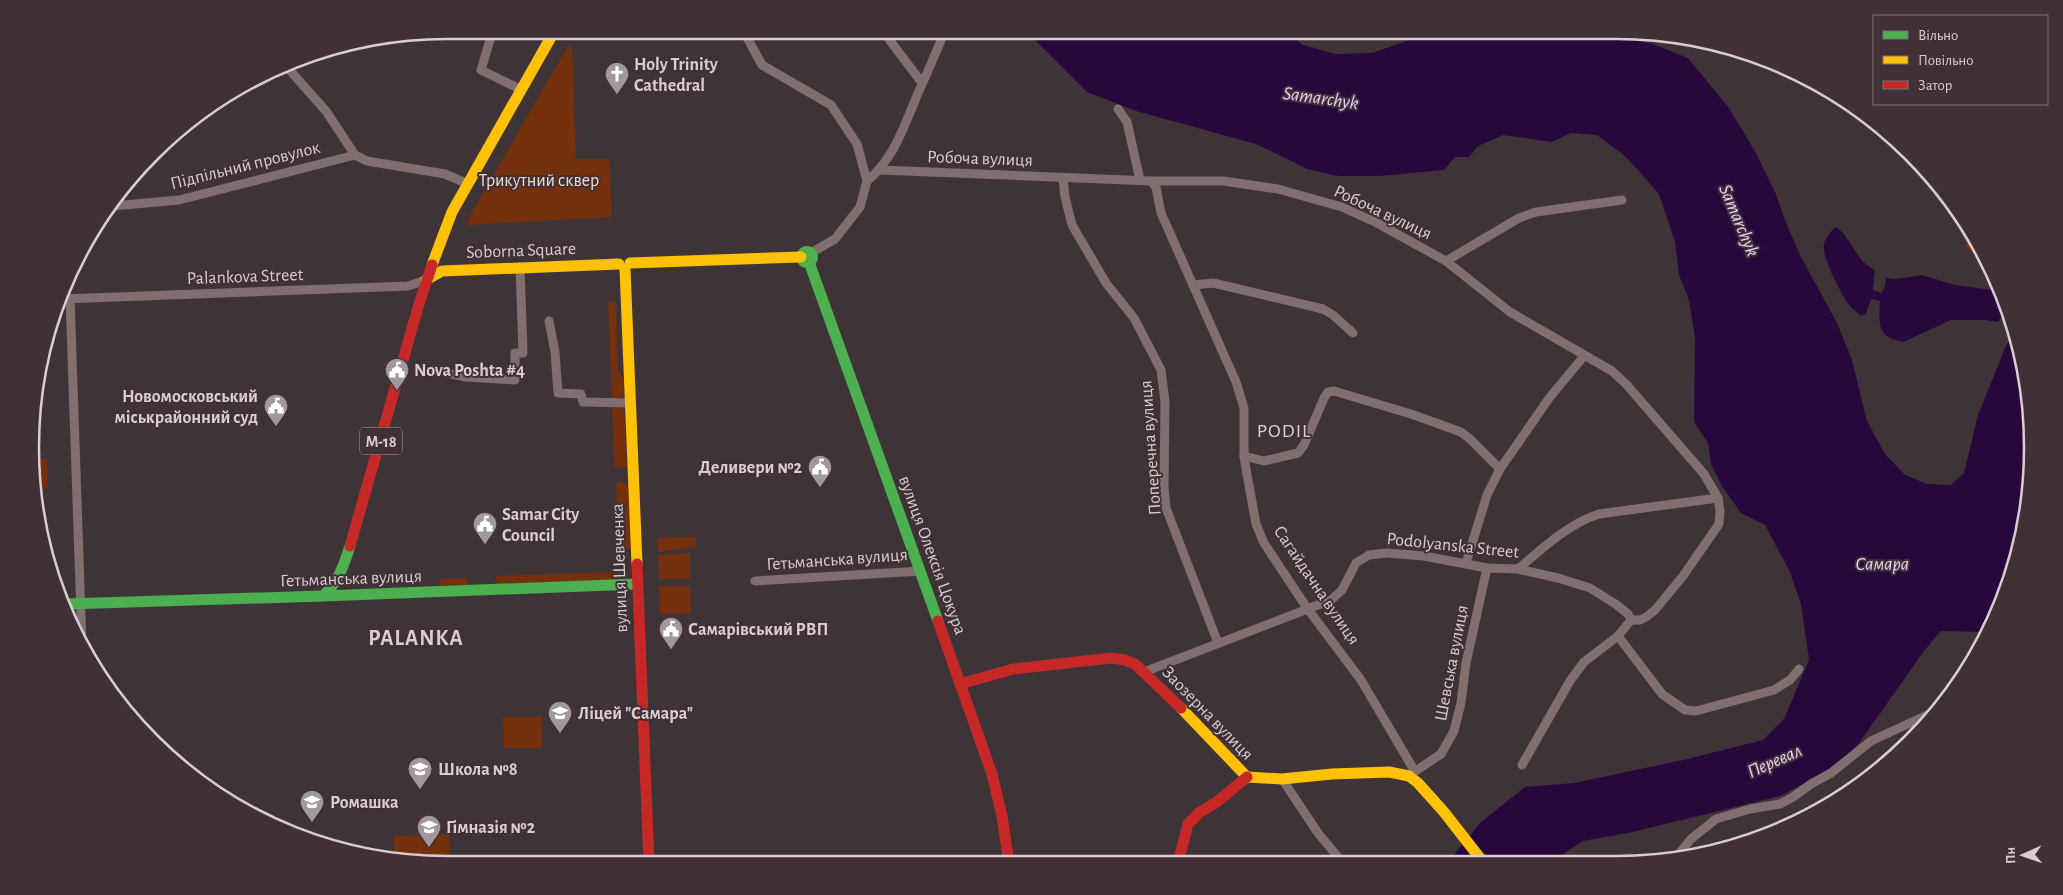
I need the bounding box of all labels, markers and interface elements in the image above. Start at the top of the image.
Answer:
legend [1873,15,2048,105]
text: Вільно [1918,28,1958,43]
text: Повільно [1918,53,1974,68]
place label: Holy Trinity Cathedral [634,56,719,95]
church icon: Holy Trinity Cathedral [604,61,630,95]
text: Затор [1918,78,1953,93]
water label: Samarchyk [1282,84,1360,113]
street label: Підпільний провулок [169,138,323,193]
street label: Робоча вулиця [927,147,1033,170]
park label: Трикутний сквер [479,172,599,190]
street label: Робоча вулиця [1331,181,1435,243]
water label: Samarchyk [1715,182,1762,260]
street label: Soborna Square [466,240,576,262]
street label: Palankova Street [186,266,304,288]
public building icon: Nova Poshta #4 [384,357,410,391]
place label: Nova Poshta #4 [414,362,525,380]
street label: Поперечна вулиця [1137,380,1165,516]
place label: Новомосковський міськрайонний суд [115,388,258,427]
public building icon: Новомосковський міськрайонний суд [263,393,289,427]
district label: PODIL [1257,421,1311,441]
road number: М-18 [360,428,402,454]
public building icon: Деливери №2 [807,454,833,488]
place label: Деливери №2 [699,459,803,477]
street label: вулиця Олексія Цокура [895,473,969,637]
street label: вулиця Шевченка [609,503,631,633]
place label: Samar City Council [502,506,580,545]
public building icon: Samar City Council [472,511,498,545]
street label: Сагайдачна вулиця [1270,523,1363,648]
street label: Podolyanska Street [1386,530,1520,562]
street label: Гетьманська вулиця [766,546,908,574]
water label: Самара [1855,555,1909,574]
street label: Гетьманська вулиця [280,568,422,590]
street label: Шевська вулиця [1432,604,1472,723]
public building icon: Самарівський РВП [658,616,684,650]
place label: Самарівський РВП [688,621,829,639]
district label: PALANKA [368,627,464,649]
street label: Заозерна вулиця [1158,663,1256,764]
school or university icon: Ліцей "Самара" [547,700,573,734]
place label: Ліцей "Самара" [578,705,693,723]
water label: Перевал [1745,741,1805,782]
school or university icon: Школа №8 [407,756,433,790]
place label: Школа №8 [438,761,518,779]
school or university icon: Ромашка [299,789,325,823]
place label: Ромашка [330,794,399,812]
school or university icon: Гімназія №2 [416,814,442,848]
place label: Гімназія №2 [446,819,536,837]
north arrow [1998,830,2048,880]
text: Пн [2004,847,2018,864]

